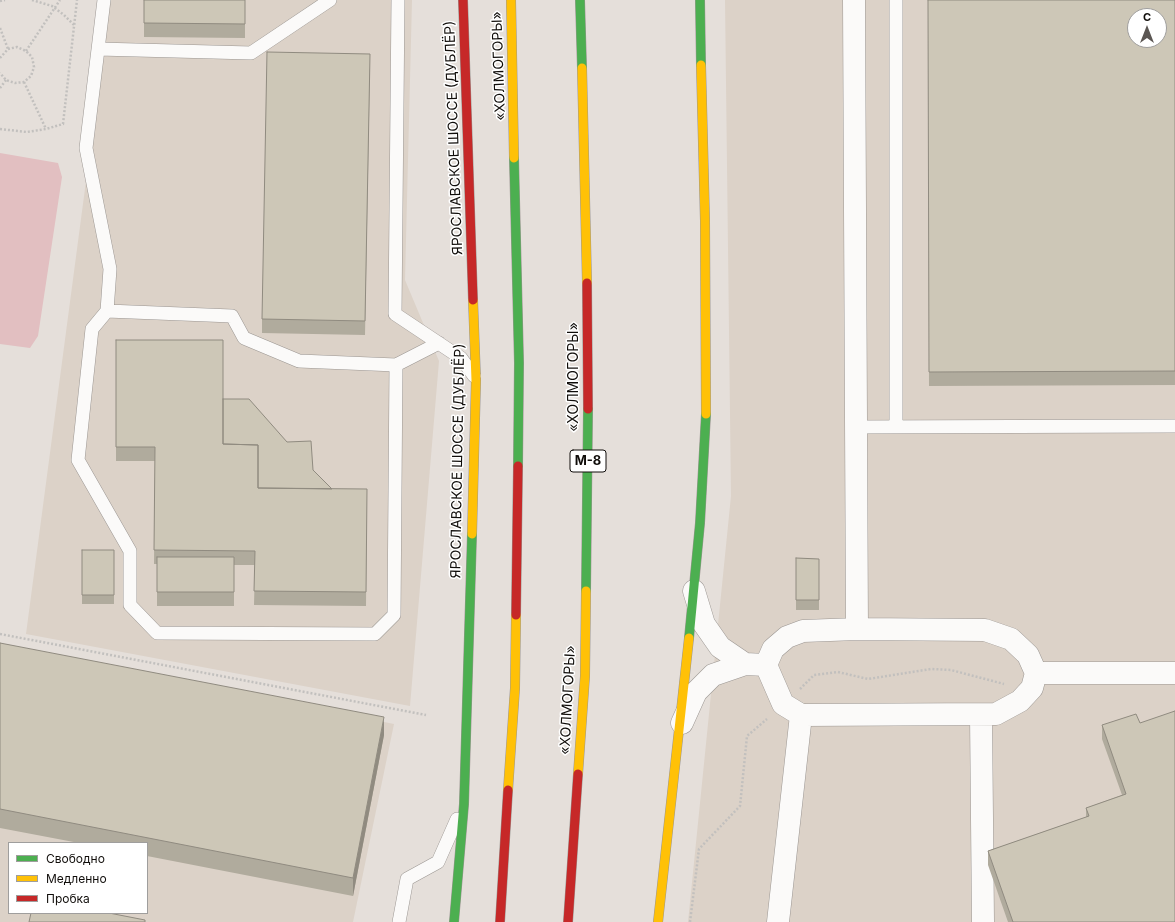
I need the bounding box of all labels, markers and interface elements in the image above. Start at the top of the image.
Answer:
north arrow [1127,8,1167,48]
text: С [1143,10,1151,24]
street label: «ХОЛМОГОРЫ» [489,11,509,121]
street label: ЯРОСЛАВСКОЕ ШОССЕ (ДУБЛЁР) [442,20,466,256]
street label: «ХОЛМОГОРЫ» [566,322,582,432]
street label: ЯРОСЛАВСКОЕ ШОССЕ (ДУБЛЁР) [448,344,468,578]
road number: М-8 [570,450,606,472]
street label: «ХОЛМОГОРЫ» [557,645,579,755]
legend [8,842,148,914]
text: Свободно [46,851,105,866]
text: Медленно [46,871,107,886]
text: Пробка [46,891,90,906]

